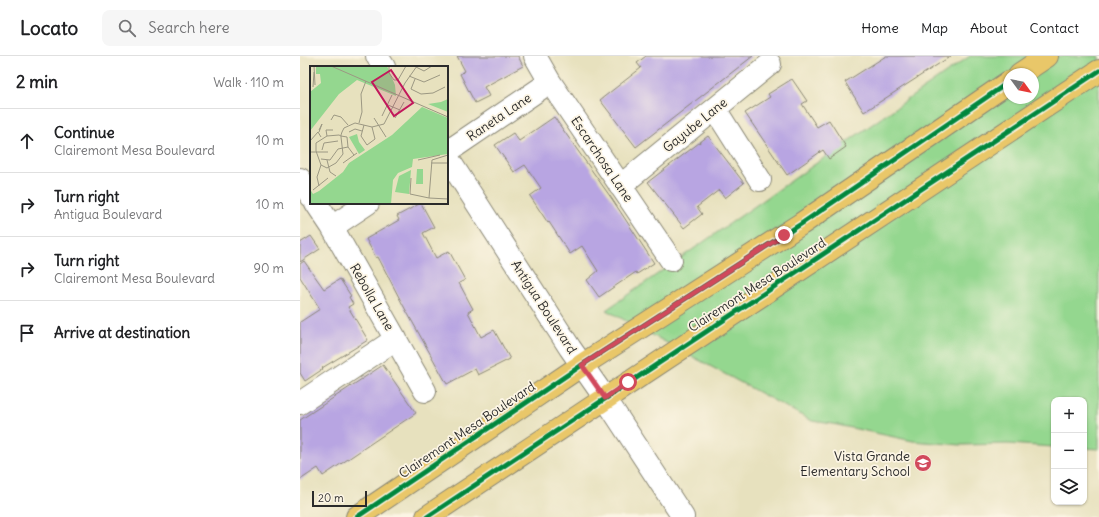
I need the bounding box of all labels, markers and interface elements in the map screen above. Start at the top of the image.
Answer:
search box [102,10,382,46]
text: Locato [20,16,78,40]
icon: search [116,17,138,39]
text: Search here [148,18,230,37]
text: Home [861,19,899,37]
text: Map [921,19,948,37]
text: About [970,19,1008,37]
text: Contact [1030,19,1079,37]
inset map [310,66,448,204]
north arrow [1003,68,1039,104]
text: 2 min [16,71,58,93]
text: Walk · 110 m [213,74,284,91]
street label: Raneta Lane [464,89,534,145]
street label: Gayube Lane [659,94,731,156]
street label: Escarchosa Lane [567,113,637,205]
text: Continue [54,123,115,142]
icon: ahead [16,130,38,152]
text: 10 m [256,132,284,149]
text: Clairemont Mesa Boulevard [54,142,215,159]
text: Turn right [54,187,119,206]
icon: right [16,194,38,216]
text: 10 m [256,196,284,213]
text: Antigua Boulevard [54,206,162,223]
route end [775,226,793,244]
street label: Clairemont Mesa Boulevard [685,234,829,336]
text: Turn right [54,251,119,270]
street label: Antigua Boulevard [507,257,581,357]
icon: right [16,258,38,280]
text: 90 m [253,260,284,277]
street label: Rebolla Lane [346,260,398,334]
text: Clairemont Mesa Boulevard [54,270,215,287]
icon: arrive [16,322,38,344]
text: Arrive at destination [54,323,190,342]
route start [619,373,637,391]
street label: Clairemont Mesa Boulevard [396,378,539,482]
map controls [1051,397,1087,505]
button: + [1051,397,1087,433]
button: − [1051,433,1087,469]
place label: Vista Grande Elementary School [800,448,910,480]
school or university icon: Vista Grande Elementary School [913,453,933,473]
button: layers [1051,469,1087,505]
scale bar [312,489,367,508]
text: 20 m [318,491,344,505]

